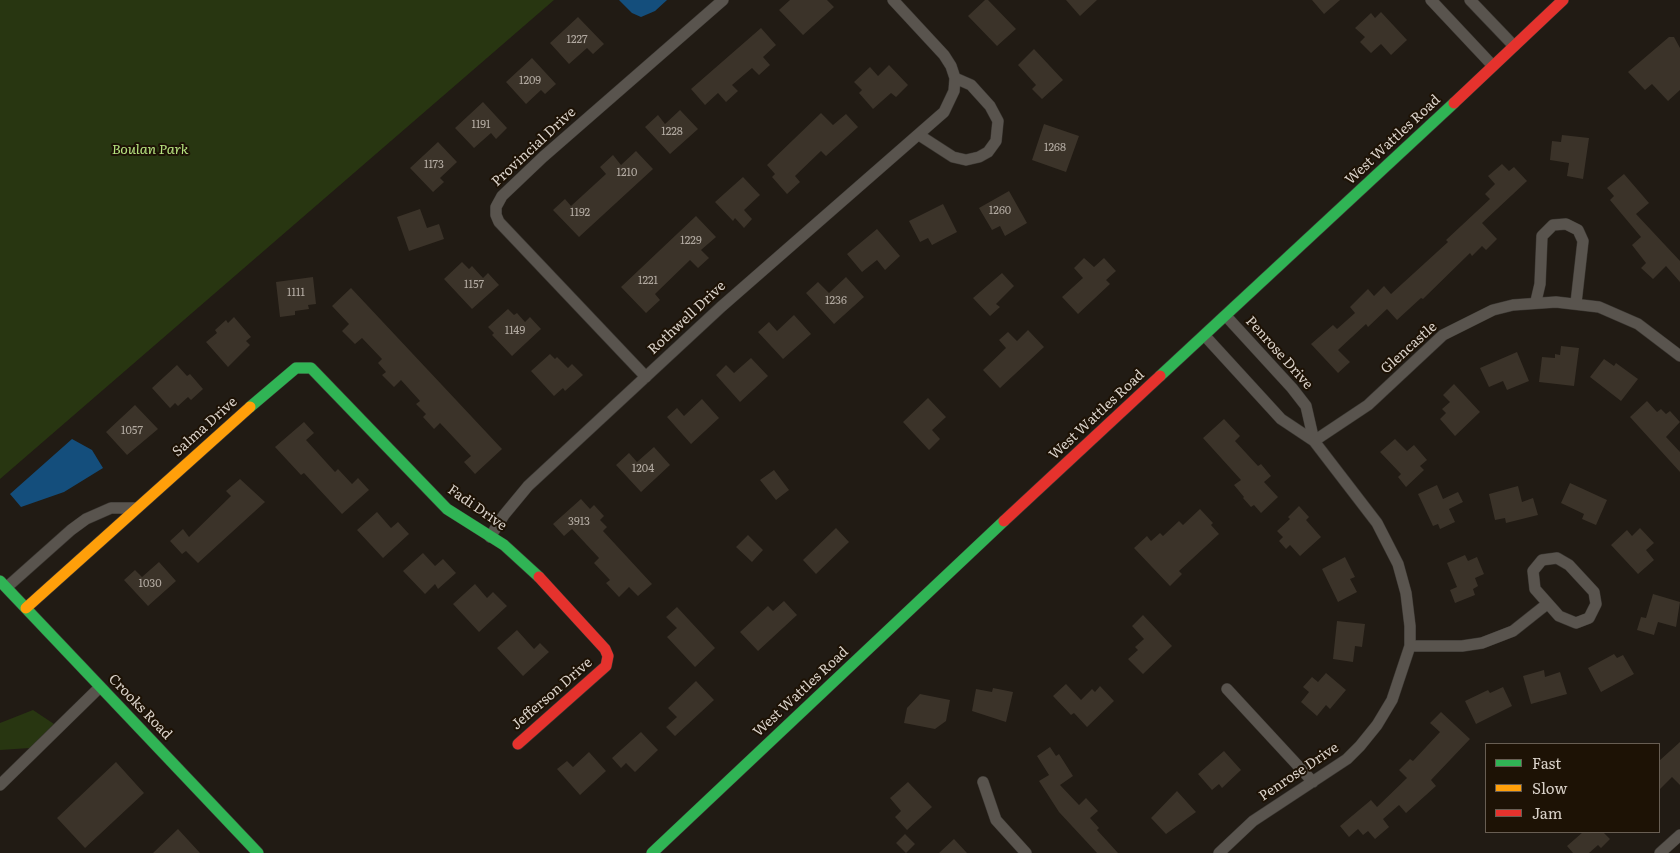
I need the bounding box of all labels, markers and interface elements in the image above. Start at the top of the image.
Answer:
house number: 1227 [566,33,588,47]
house number: 1209 [519,74,541,88]
street label: West Wattles Road [1342,92,1444,188]
street label: Provincial Drive [489,104,579,190]
house number: 1191 [471,118,491,132]
house number: 1228 [661,125,683,139]
house number: 1268 [1044,141,1066,155]
park label: Boulan Park [112,142,188,158]
house number: 1173 [424,158,444,172]
house number: 1210 [617,166,637,180]
house number: 1260 [989,204,1011,218]
house number: 1192 [570,206,590,220]
house number: 1229 [680,234,702,248]
house number: 1221 [638,274,658,288]
house number: 1157 [464,278,484,292]
street label: Rothwell Drive [645,278,729,358]
house number: 1111 [287,286,305,300]
house number: 1236 [825,294,847,308]
street label: Penrose Drive [1242,313,1316,393]
street label: Glencastle [1378,319,1440,377]
house number: 1149 [505,324,525,338]
street label: West Wattles Road [1046,367,1148,463]
street label: Salma Drive [169,394,241,460]
house number: 1057 [121,424,143,438]
house number: 1204 [632,462,654,476]
street label: Fadi Drive [444,482,510,534]
house number: 3913 [568,515,590,529]
house number: 1030 [139,577,161,591]
street label: West Wattles Road [750,644,852,740]
street label: Jefferson Drive [508,654,596,734]
street label: Crooks Road [105,671,175,743]
street label: Penrose Drive [1256,739,1342,805]
legend [1485,743,1660,833]
text: Fast [1532,751,1561,774]
text: Slow [1532,776,1567,799]
text: Jam [1532,801,1562,824]

